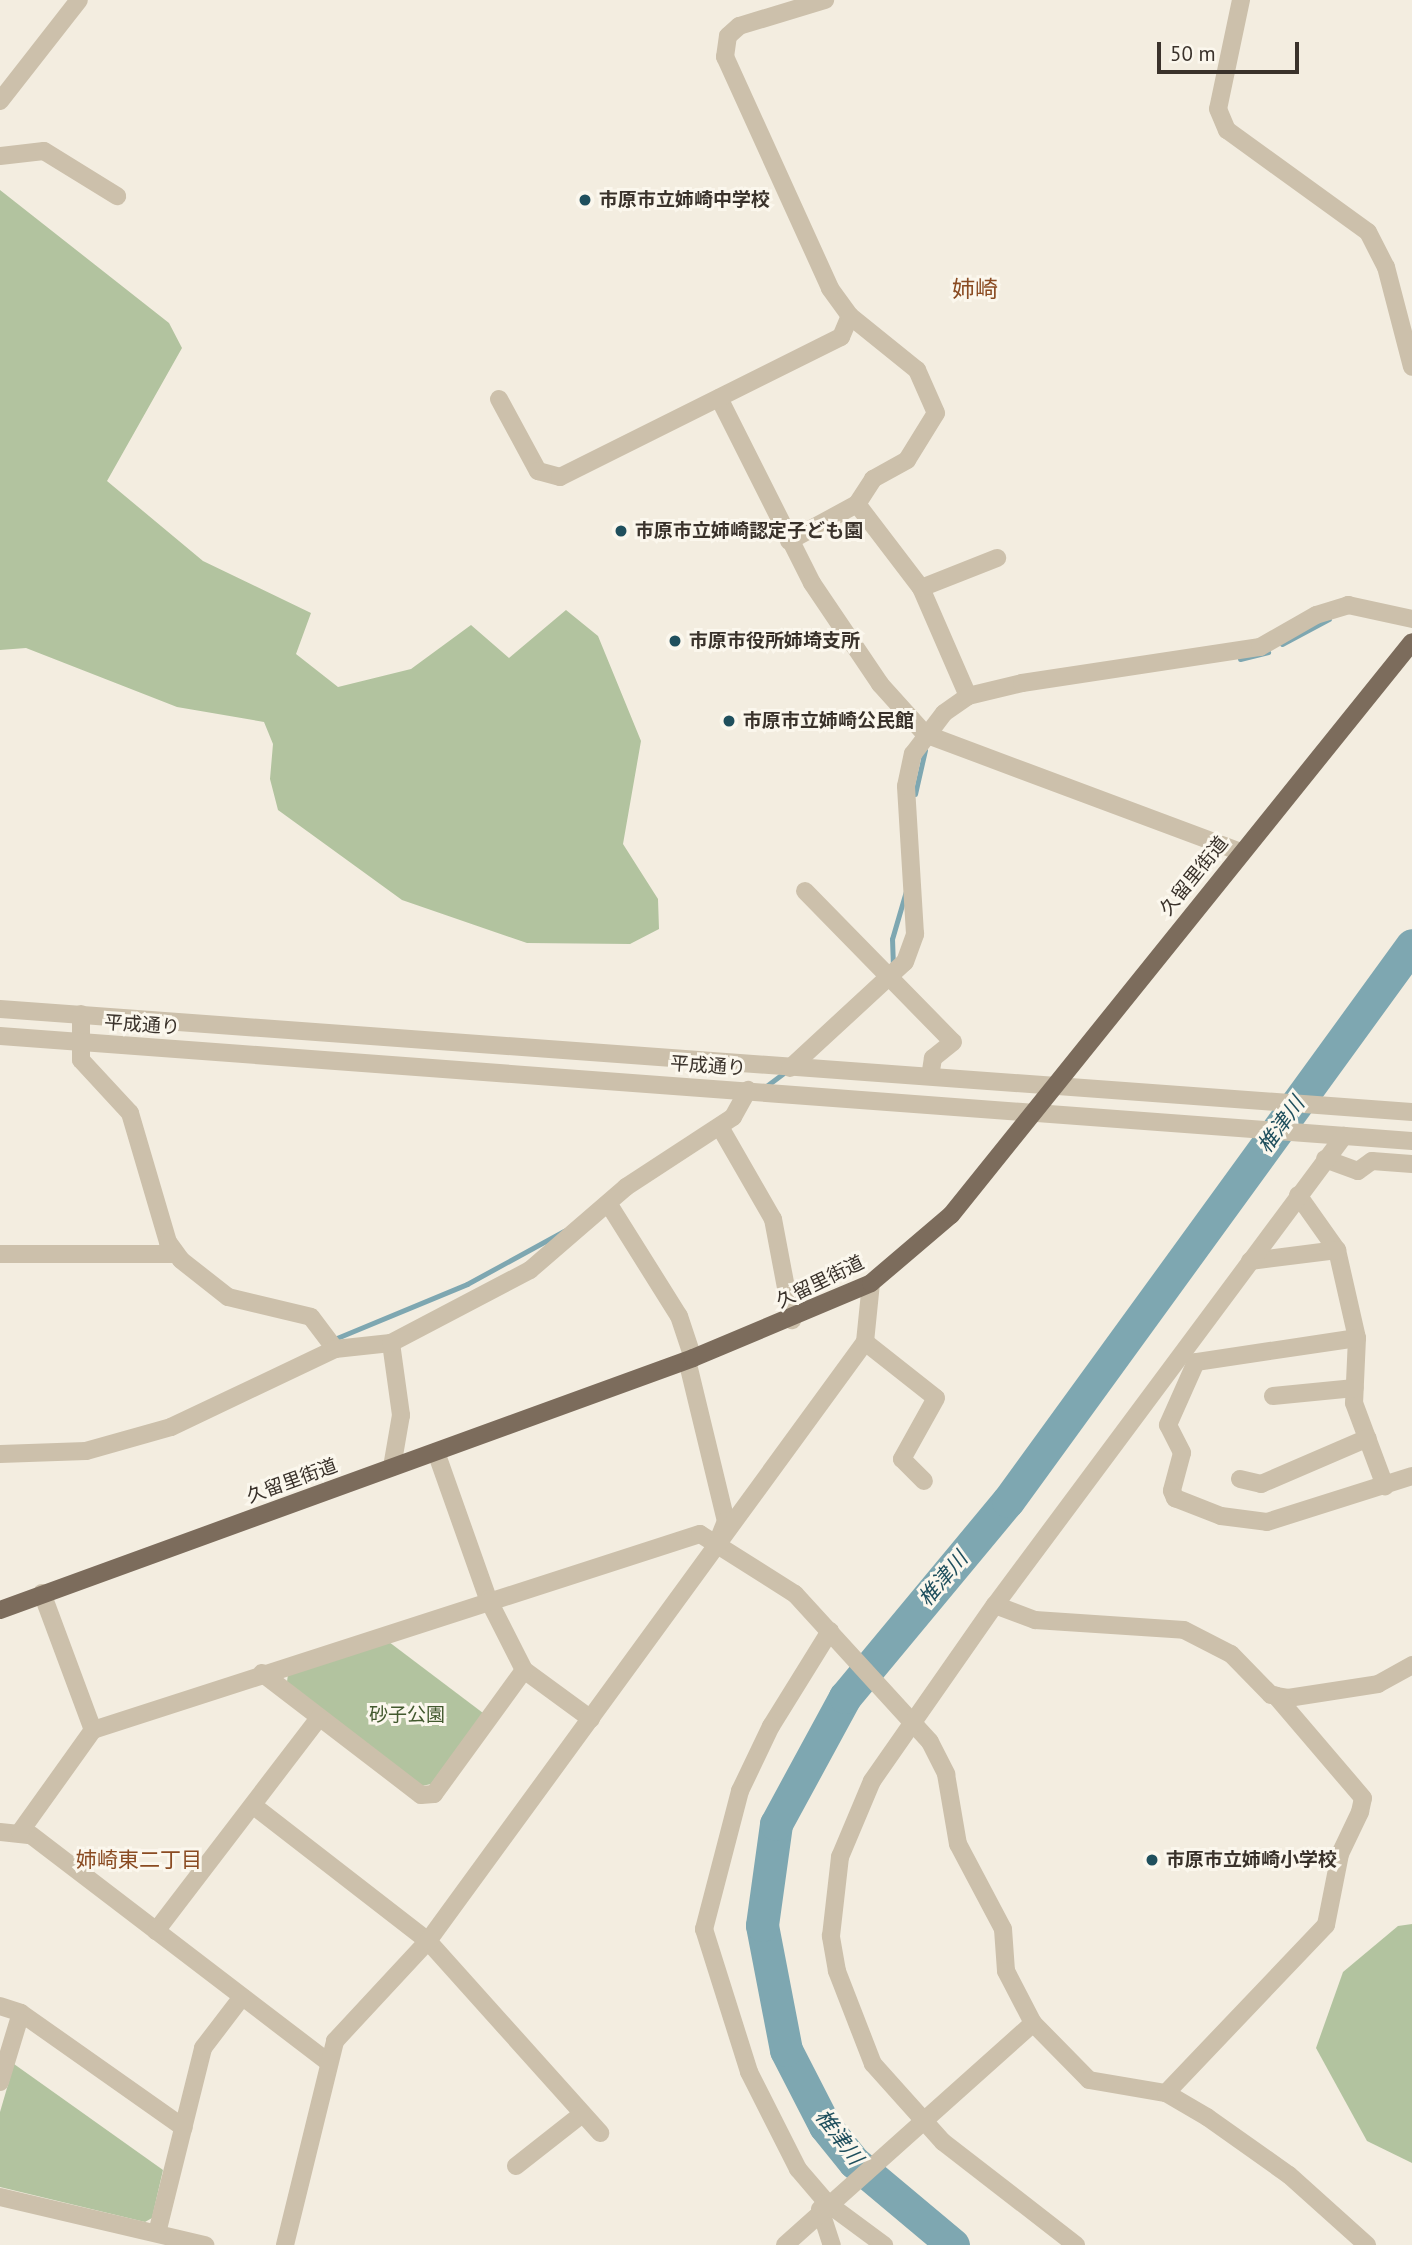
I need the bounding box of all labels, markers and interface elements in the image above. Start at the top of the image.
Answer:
scale bar [1160,28,1302,72]
text: 50 m [1170,40,1216,67]
place label: 市原市立姉崎中学校 [599,189,770,211]
marker: 市原市立姉崎中学校 [577,192,593,208]
district label: 姉崎 [952,275,998,303]
place label: 市原市立姉崎認定子ども園 [635,520,863,542]
marker: 市原市立姉崎認定子ども園 [613,523,629,539]
place label: 市原市役所姉埼支所 [689,630,860,652]
marker: 市原市役所姉埼支所 [667,633,683,649]
place label: 市原市立姉崎公民館 [743,710,914,732]
marker: 市原市立姉崎公民館 [721,713,737,729]
street label: 久留里街道 [1155,832,1233,920]
street label: 平成通り [103,1011,181,1039]
street label: 平成通り [669,1052,747,1080]
water label: 椎津川 [1252,1092,1310,1158]
street label: 久留里街道 [772,1251,868,1313]
street label: 久留里街道 [243,1454,341,1508]
water label: 椎津川 [913,1547,973,1611]
park label: 砂子公園 [369,1704,445,1726]
district label: 姉崎東二丁目 [76,1847,202,1873]
place label: 市原市立姉崎小学校 [1166,1849,1337,1871]
marker: 市原市立姉崎小学校 [1144,1852,1160,1868]
water label: 椎津川 [810,2104,868,2170]

